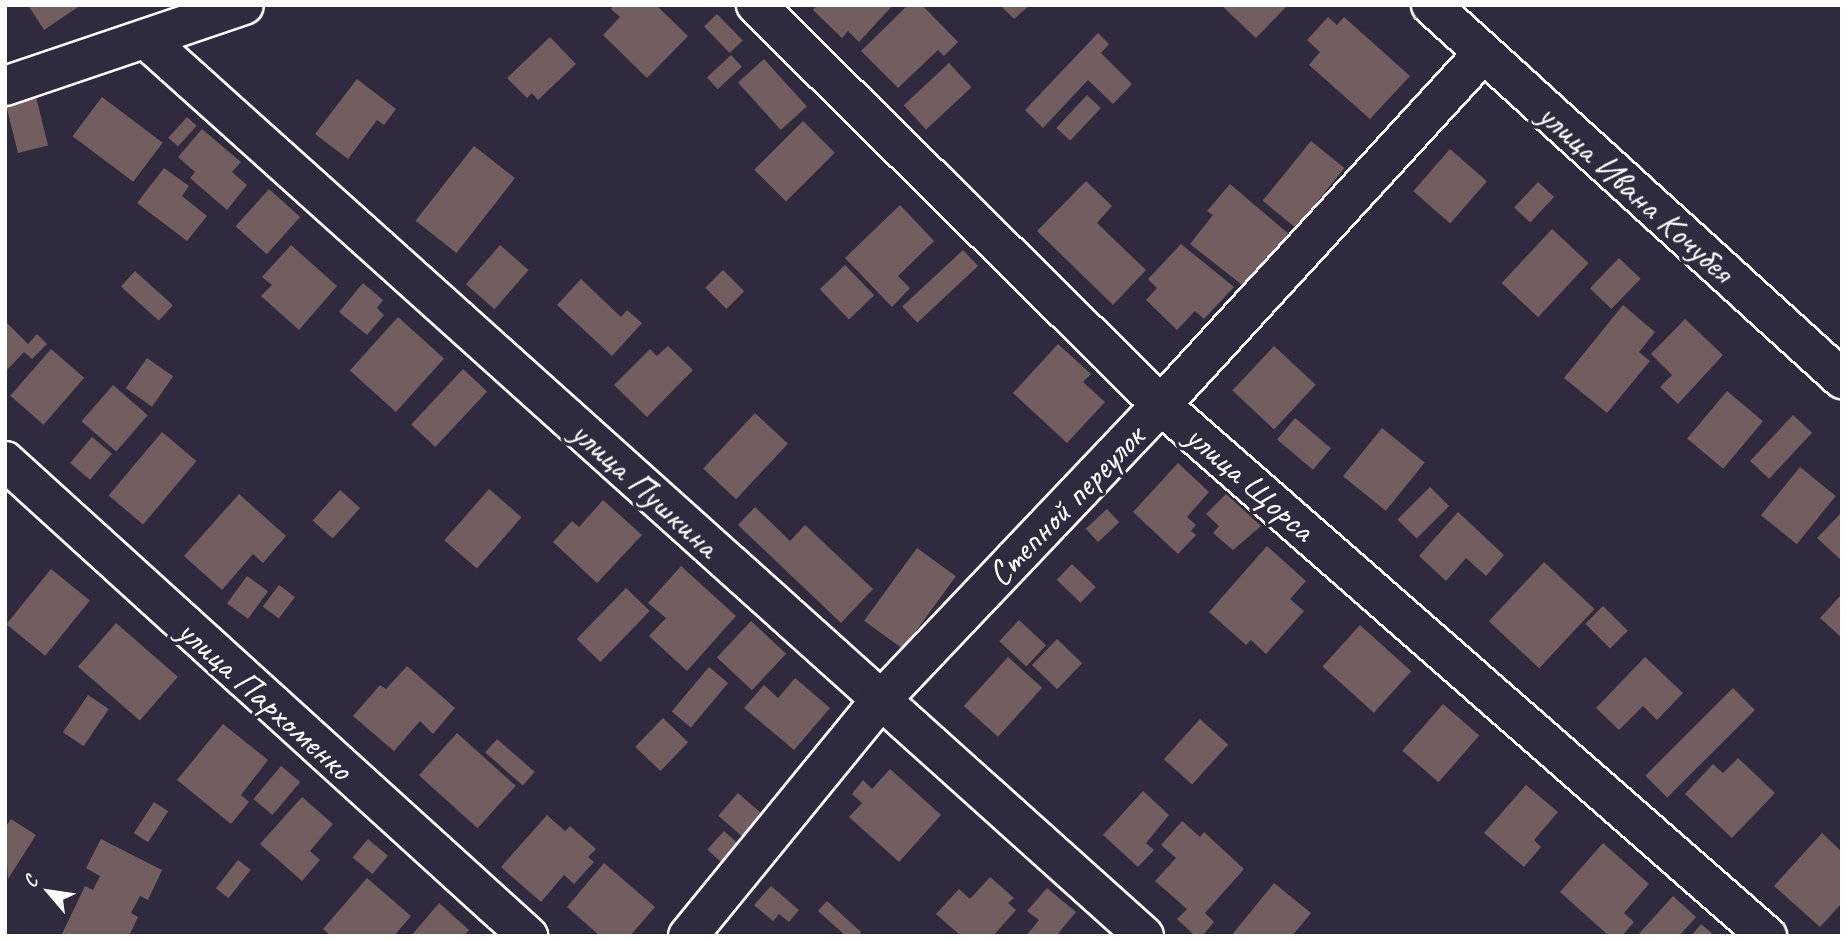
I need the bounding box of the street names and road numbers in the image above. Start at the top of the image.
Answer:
street label: улица Ивана Кочубея [1531,95,1741,291]
street label: улица Пушкина [562,411,728,567]
street label: улица Щорса [1177,416,1323,550]
street label: Степной переулок [979,417,1153,595]
street label: улица Пархоменко [170,611,360,789]

